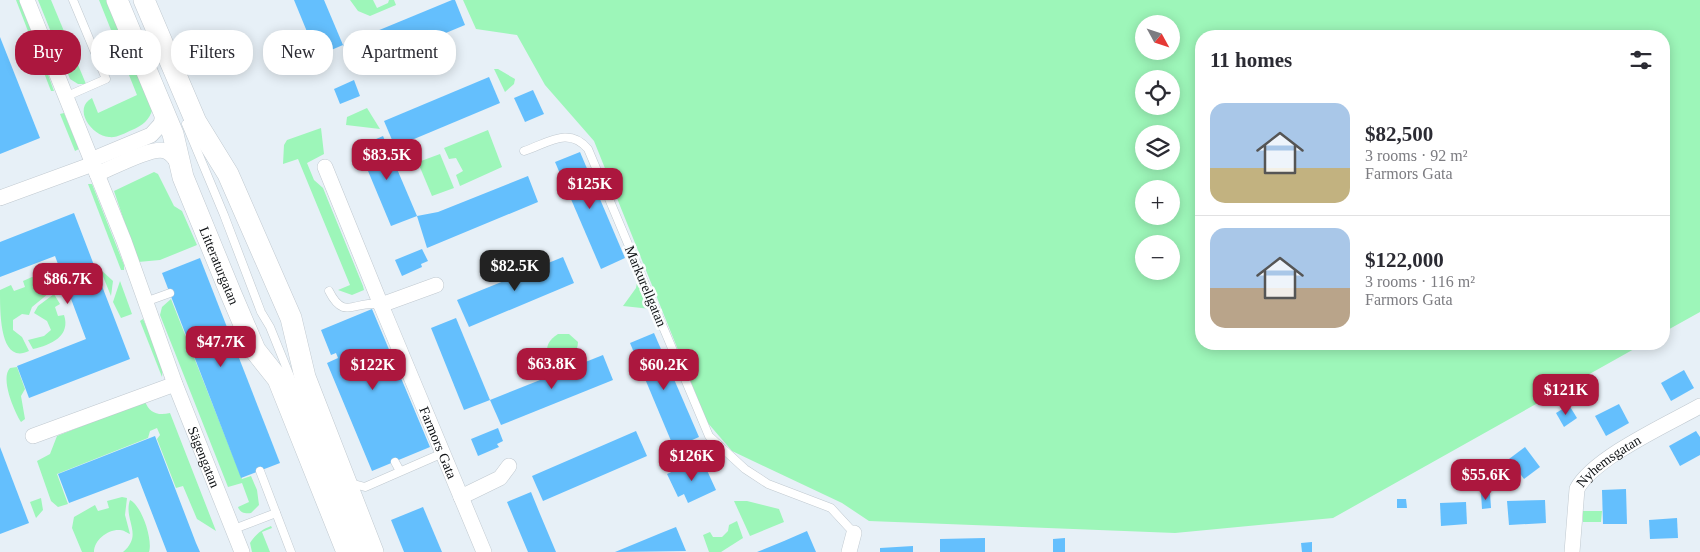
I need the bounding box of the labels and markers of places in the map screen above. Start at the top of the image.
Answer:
pin: $83.5K [346,138,428,181]
pin: $125K [555,168,625,210]
pin: $82.5K [474,250,556,292]
pin: $86.7K [27,262,109,305]
pin: $47.7K [180,326,262,368]
pin: $122K [338,348,408,391]
pin: $63.8K [511,348,593,390]
pin: $60.2K [623,348,705,391]
pin: $121K [1531,374,1601,416]
pin: $126K [657,440,727,482]
pin: $55.6K [1445,458,1527,501]

